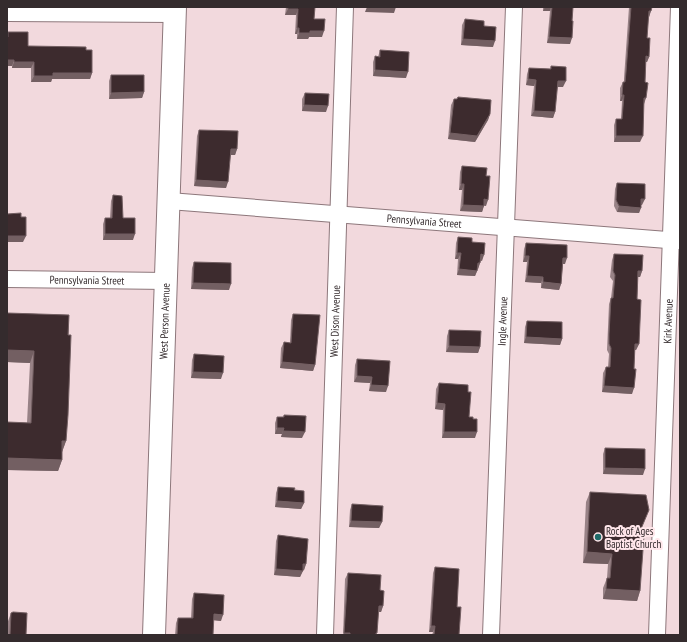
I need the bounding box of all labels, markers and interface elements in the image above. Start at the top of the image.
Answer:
street label: Pennsylvania Street [386,211,462,231]
street label: Pennsylvania Street [50,273,124,287]
street label: West Person Avenue [156,282,173,359]
street label: West Dison Avenue [327,284,343,357]
street label: Ingle Avenue [495,296,510,346]
street label: Kirk Avenue [660,298,676,344]
place label: Rock of Ages Baptist Church [606,524,661,551]
marker: Rock of Ages Baptist Church [593,532,603,542]

